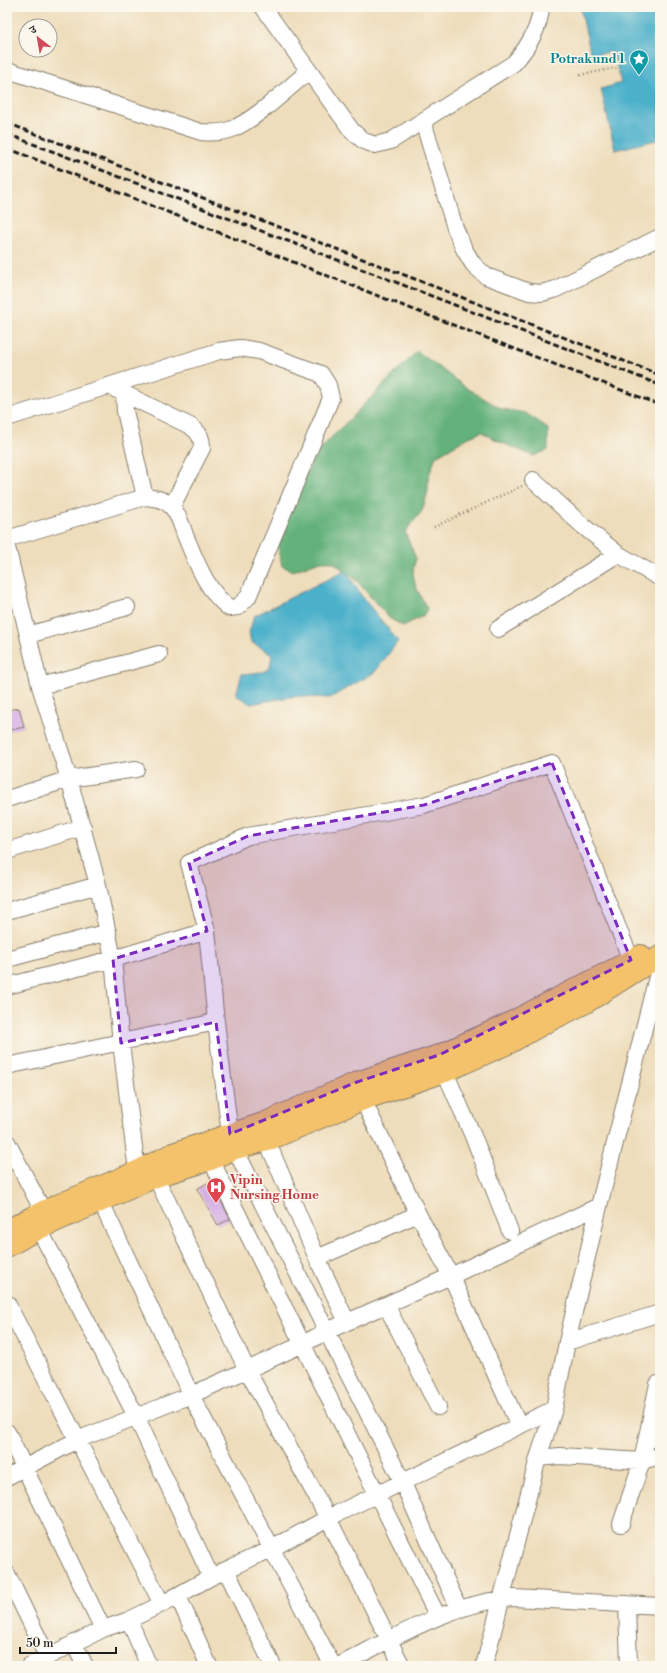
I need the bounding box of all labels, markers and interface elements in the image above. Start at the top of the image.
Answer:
north arrow [18,18,58,58]
text: उ [26,22,41,38]
place icon: Potrakund 1 [628,48,650,76]
place label: Potrakund 1 [550,51,626,67]
place label: Vipin Nursing Home [229,1172,319,1203]
hospital icon: Vipin Nursing Home [205,1176,227,1204]
scale bar [20,1629,116,1655]
text: 50 m [26,1636,54,1651]

